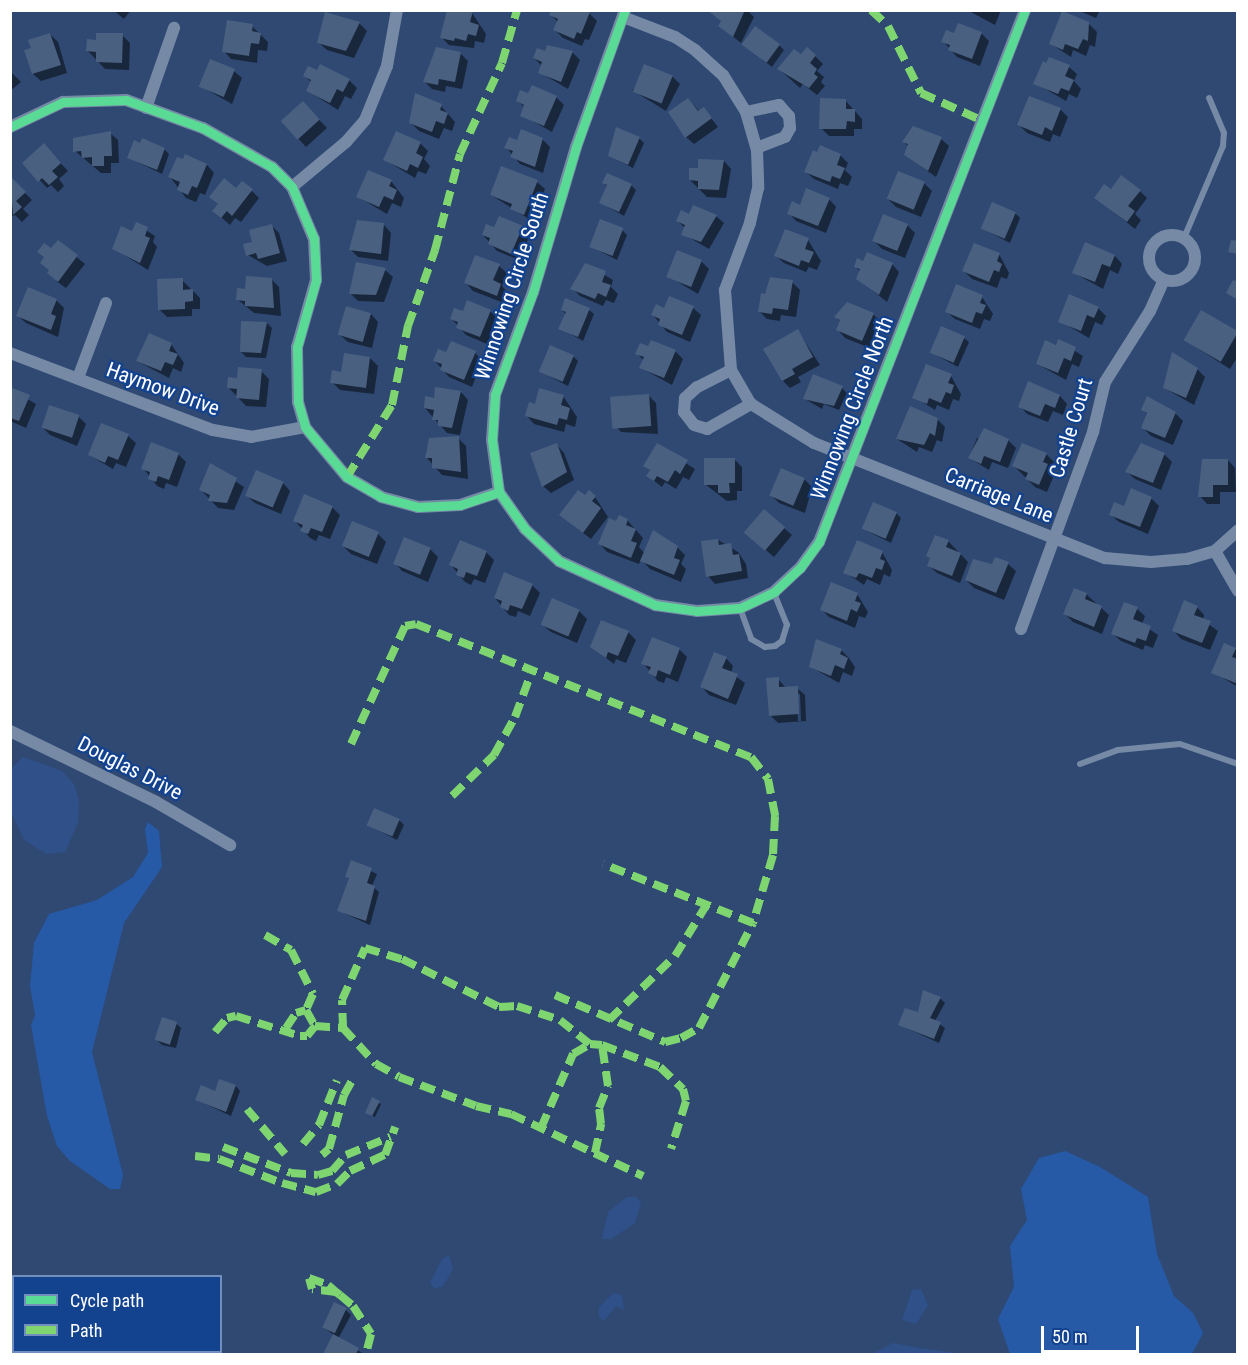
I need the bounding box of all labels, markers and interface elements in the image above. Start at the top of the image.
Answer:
street label: Winnowing Circle South [470,189,554,383]
street label: Winnowing Circle North [805,313,899,503]
street label: Haymow Drive [103,357,223,421]
street label: Castle Court [1044,375,1098,481]
street label: Carriage Lane [941,462,1057,528]
street label: Douglas Drive [73,731,187,805]
legend [12,1275,222,1353]
text: Cycle path [70,1290,144,1311]
scale bar [1044,1314,1142,1352]
text: Path [70,1320,103,1341]
text: 50 m [1052,1326,1087,1347]

